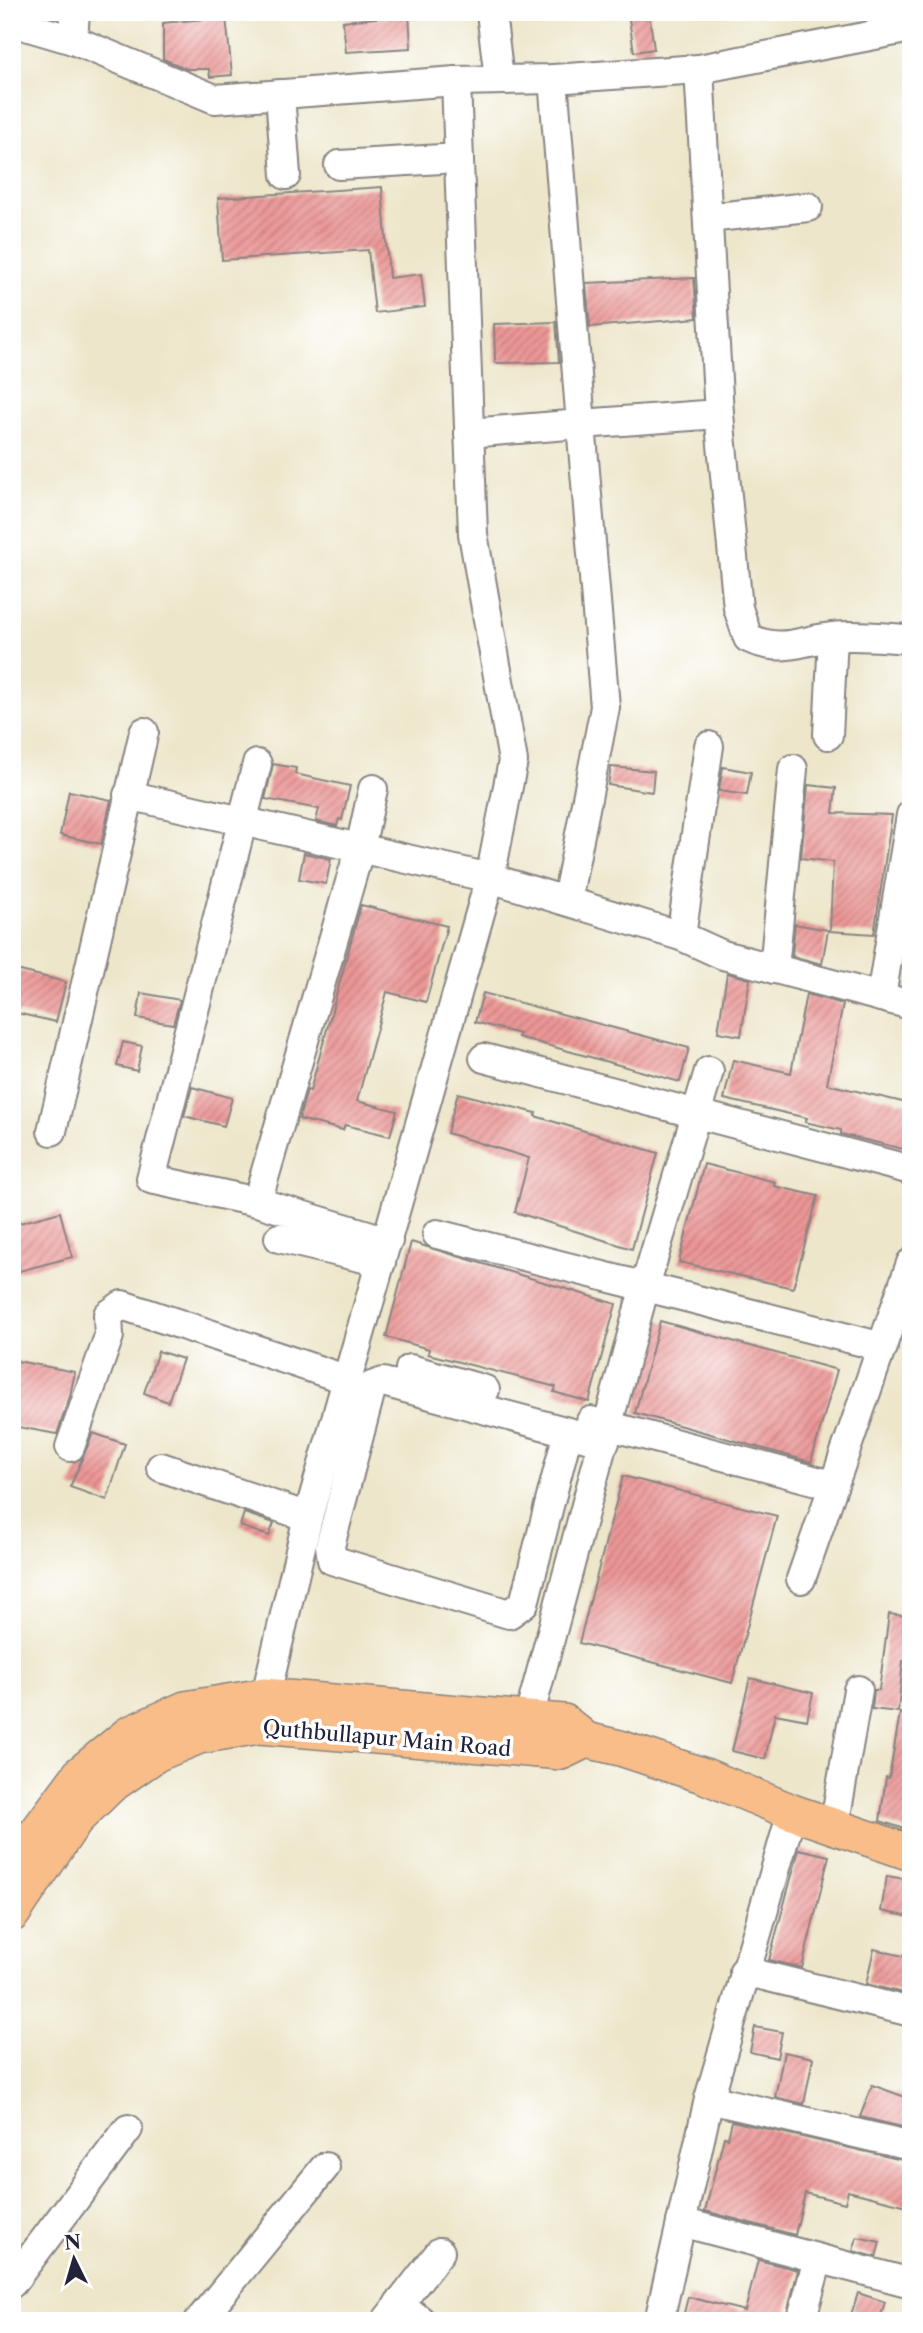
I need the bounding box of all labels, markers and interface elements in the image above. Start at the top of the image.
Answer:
street label: Quthbullapur Main Road [262,1715,512,1761]
north arrow [38,2224,108,2294]
text: N [63,2230,82,2255]

